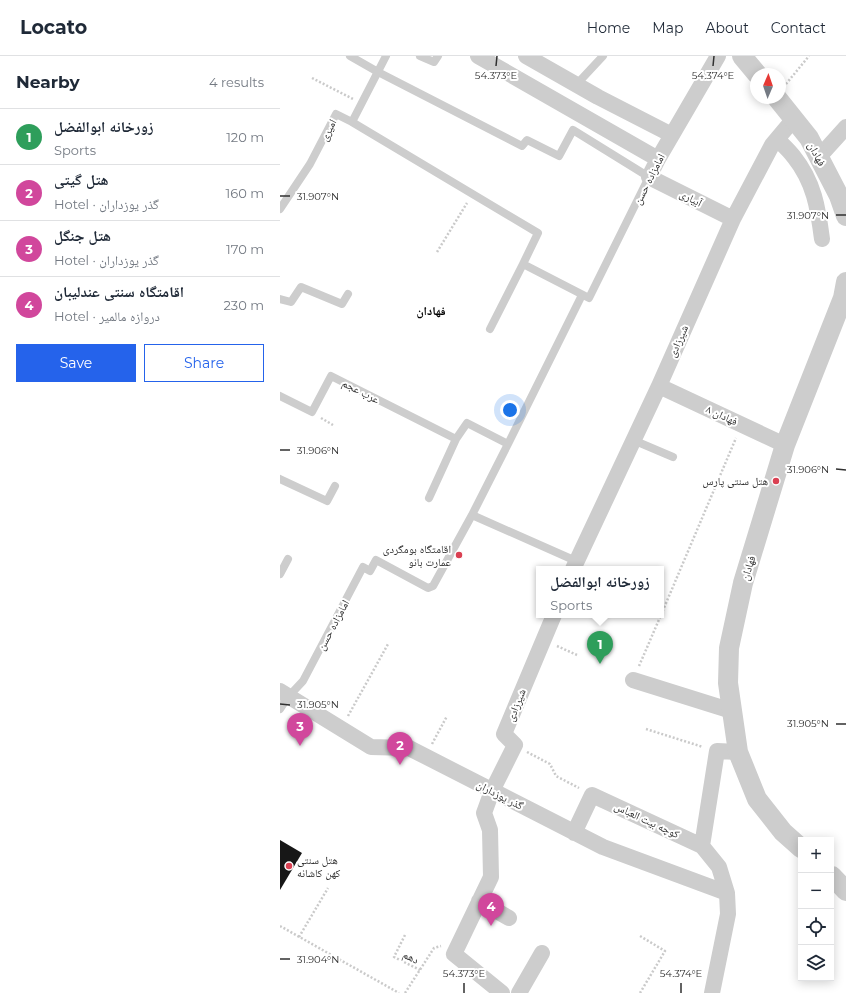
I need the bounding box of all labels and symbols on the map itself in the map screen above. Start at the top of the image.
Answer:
north arrow [750,68,786,104]
text: 54.373°E [475,69,517,82]
text: 54.374°E [692,69,735,82]
street label: امیری [317,117,339,143]
street label: فهادان [805,140,829,169]
street label: امامزاده حسن [630,151,668,207]
street label: آبیاری [677,186,705,210]
text: 31.907°N [297,190,339,203]
text: 31.907°N [787,209,829,222]
district label: فهادان [416,303,446,319]
street label: شیرزادی [665,323,691,359]
street label: عرب عجم [340,376,382,407]
your location [500,400,520,420]
street label: فهادان ۸ [704,402,740,428]
text: 31.906°N [297,444,339,457]
text: 31.906°N [787,463,829,476]
place label: هتل سنتی پارس [702,474,768,488]
marker: هتل سنتی پارس [771,476,781,486]
place label: اقامتگاه بومگردی عمارت بانو [383,542,451,569]
marker: اقامتگاه بومگردی عمارت بانو [454,550,464,560]
street label: فهادان [738,554,758,582]
street label: امامزاده حسن [314,597,352,653]
pin: 1 [587,631,613,664]
street label: شیرزادی [503,687,529,723]
text: 31.905°N [297,698,339,711]
pin: 3 [287,713,313,746]
text: 31.905°N [787,717,829,730]
pin: 2 [387,732,413,765]
street label: گذر يوزداران [474,777,526,813]
street label: کوچه بيت العباس [612,799,682,841]
place label: هتل سنتی کهن کاشانه [297,853,341,880]
marker: هتل سنتی کهن کاشانه [284,861,294,871]
pin: 4 [478,893,504,926]
street label: دهم [400,947,422,968]
text: 31.904°N [297,953,339,966]
text: 54.373°E [443,967,485,980]
text: 54.374°E [660,967,703,980]

